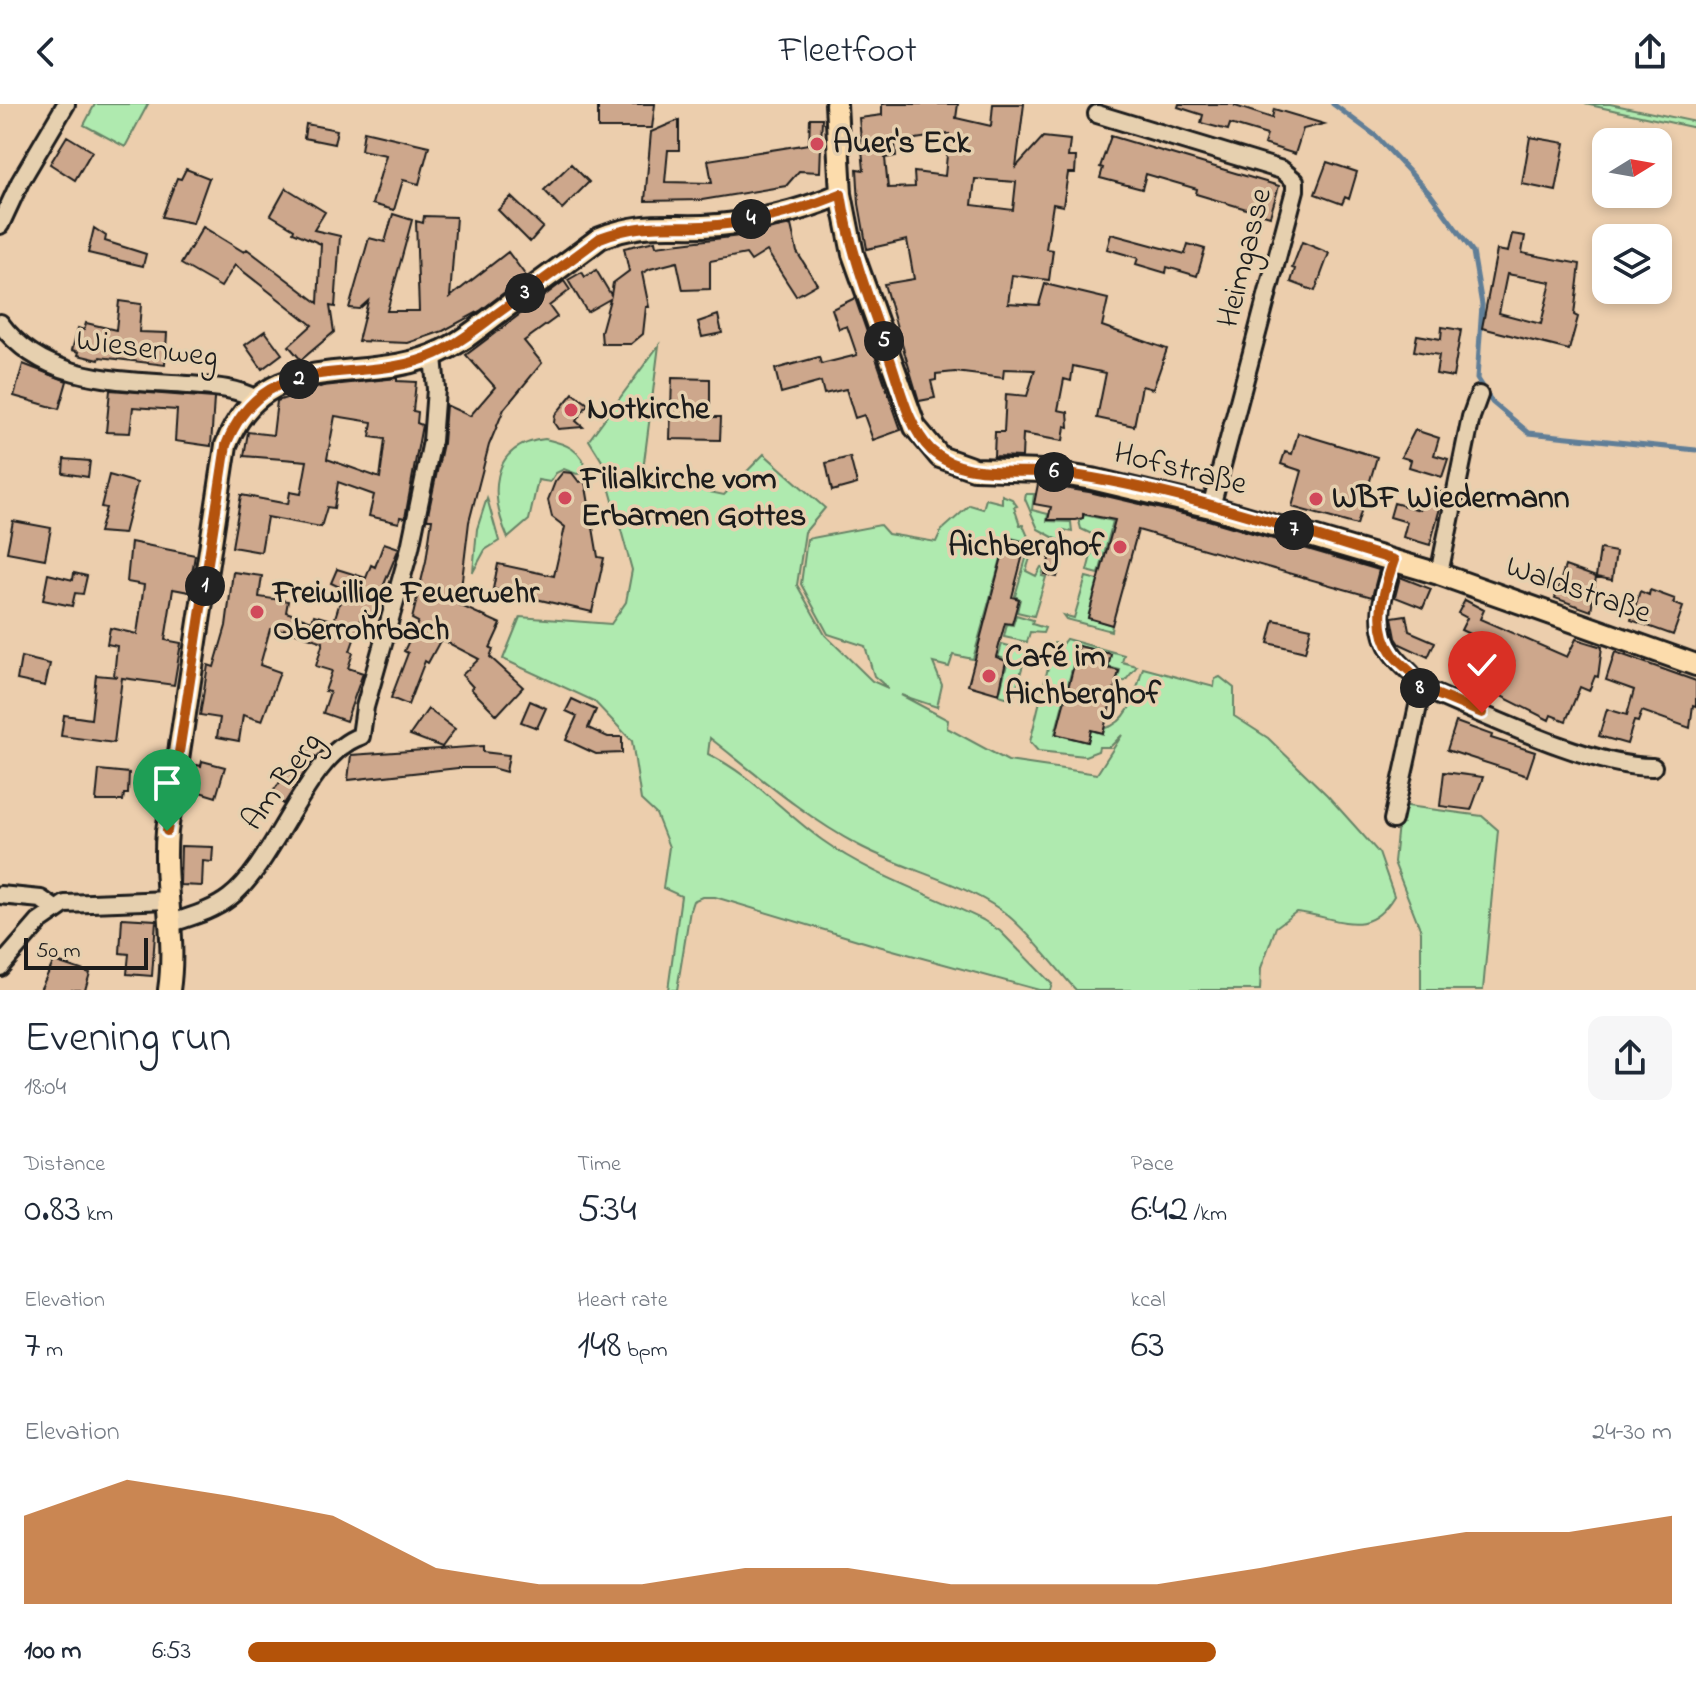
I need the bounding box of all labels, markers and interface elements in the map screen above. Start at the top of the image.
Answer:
text: Fleetfoot [779,26,917,79]
icon: back [24,30,68,74]
icon: share [1628,30,1672,74]
place label: Auer's Eck [833,121,971,168]
north arrow [1592,128,1672,208]
map controls [1592,128,1672,304]
marker: Auer's Eck [808,135,826,153]
street label: Heimgasse [1206,183,1286,333]
pin: 4 [731,199,771,239]
text: 4 [746,203,756,235]
button: layers [1592,224,1672,304]
pin: 3 [505,273,545,313]
text: 3 [520,277,530,309]
street label: Wiesenweg [73,318,221,382]
pin: 5 [864,321,904,361]
text: 5 [878,325,890,357]
pin: 2 [279,359,319,399]
text: 2 [294,363,304,395]
place label: Notkirche [587,387,711,434]
marker: Notkirche [562,401,580,419]
street label: Hofstraße [1109,431,1252,509]
pin: 6 [1034,452,1074,492]
text: 6 [1049,456,1059,488]
place label: Filialkirche vom Erbarmen Gottes [579,457,806,541]
place label: WBF Wiedermann [1332,476,1570,523]
marker: Filialkirche vom Erbarmen Gottes [556,489,574,507]
marker: WBF Wiedermann [1307,490,1325,508]
pin: 7 [1274,510,1314,550]
text: 7 [1289,514,1299,546]
place label: Aichberghof [948,524,1105,572]
marker: Aichberghof [1111,538,1129,556]
street label: Waldstraße [1499,544,1658,638]
pin: 1 [185,566,225,606]
text: 1 [202,570,209,602]
place label: Freiwillige Feuerwehr Oberrohrbach [271,571,540,655]
marker: Freiwillige Feuerwehr Oberrohrbach [248,603,266,621]
pin [1448,631,1516,713]
place label: Café im Aichberghof [1005,635,1162,720]
icon: check [1460,643,1504,687]
marker: Café im Aichberghof [980,667,998,685]
pin: 8 [1400,668,1440,708]
text: 8 [1416,672,1424,704]
street label: Am Berg [231,723,335,841]
pin [133,749,201,831]
icon: arrive [145,761,189,805]
scale bar [24,934,148,970]
text: 50 m [36,936,81,968]
text: Evening run [24,1007,231,1071]
button: share [1588,1016,1672,1100]
text: 18:04 [24,1069,66,1107]
text: Distance [24,1149,105,1181]
text: Time [577,1149,621,1181]
text: Pace [1131,1149,1174,1181]
text: 0.83 [24,1181,81,1240]
text: 5:34 [577,1181,637,1240]
text: 6:42 [1131,1181,1188,1240]
text: km [81,1199,113,1231]
text: /km [1188,1199,1227,1231]
text: Elevation [24,1285,105,1317]
text: Heart rate [577,1285,668,1317]
text: kcal [1131,1285,1166,1317]
text: 7 [24,1317,40,1376]
text: 148 [577,1317,622,1376]
text: 63 [1131,1317,1165,1376]
text: m [40,1335,63,1367]
text: bpm [622,1335,668,1367]
text: Elevation [24,1414,120,1452]
text: 24–30 m [1592,1414,1672,1452]
text: 100 m [24,1633,81,1671]
text: 6:53 [152,1633,191,1671]

